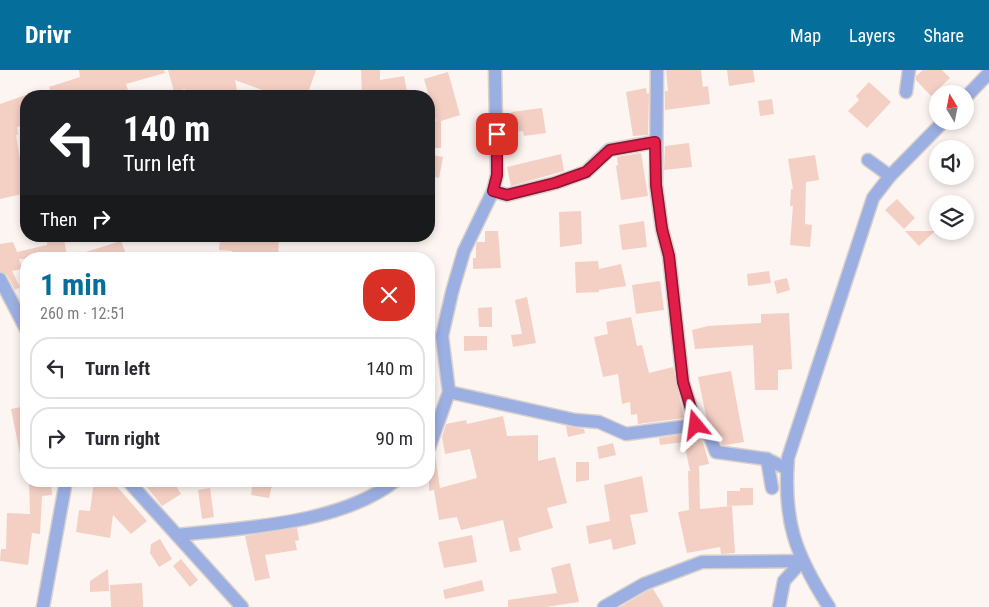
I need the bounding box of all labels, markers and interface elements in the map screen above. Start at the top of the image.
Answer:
text: Drivr [25,21,71,49]
text: Map [790,25,821,46]
text: Layers [849,25,896,46]
text: Share [924,25,964,46]
north arrow [929,85,974,130]
map controls [929,85,974,240]
text: 140 m [123,109,210,150]
icon: left [40,110,105,175]
pin [476,113,518,155]
icon: arrive [483,120,511,148]
button: sound [929,140,974,185]
text: Turn left [123,151,195,176]
button: layers [929,195,974,240]
icon: right [87,205,115,233]
text: Then [40,208,77,231]
text: 1 min [40,267,107,302]
button: close [363,269,415,321]
text: 260 m · 12:51 [40,304,126,323]
icon: left [42,354,70,382]
text: Turn left [85,357,150,380]
text: 140 m [366,357,413,380]
position arrow [669,398,721,450]
icon: right [42,424,70,452]
text: Turn right [85,427,160,450]
text: 90 m [376,427,413,450]

